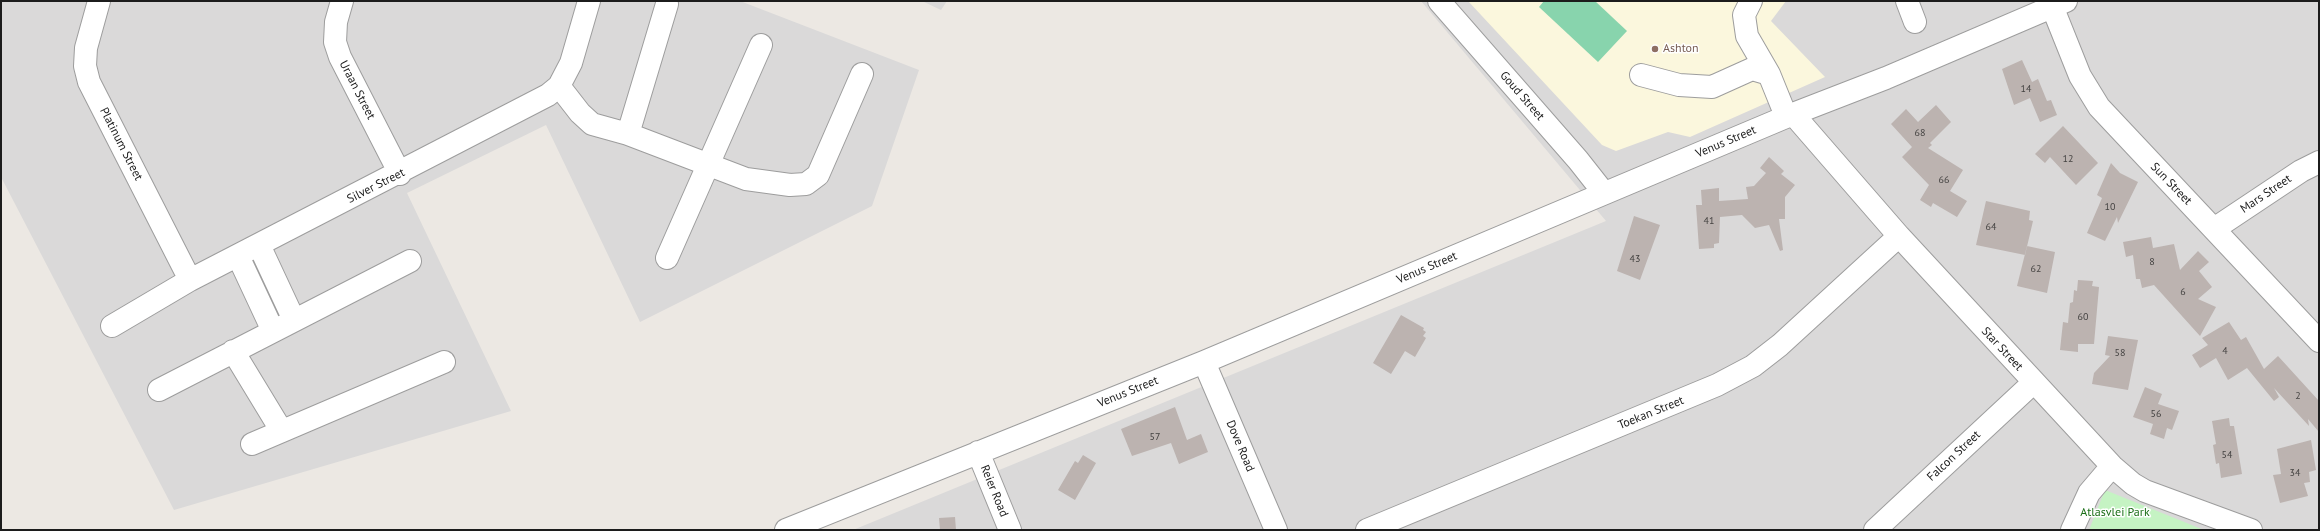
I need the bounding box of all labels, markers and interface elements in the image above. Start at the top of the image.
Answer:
place label: Ashton [1663,42,1699,56]
marker: Ashton [1650,44,1660,54]
street label: Uraan Street [336,58,378,122]
street label: Goud Street [1497,68,1547,124]
house number: 14 [2021,83,2031,95]
street label: Platinum Street [96,105,146,183]
street label: Venus Street [1694,123,1758,161]
house number: 68 [1915,127,1925,139]
house number: 12 [2063,153,2073,165]
street label: Sun Street [2147,160,2195,208]
street label: Silver Street [345,165,407,207]
street label: Mars Street [2238,172,2294,216]
house number: 66 [1939,174,1949,186]
house number: 10 [2105,201,2115,213]
house number: 41 [1704,215,1714,227]
house number: 64 [1986,221,1996,233]
street label: Venus Street [1395,249,1459,287]
house number: 43 [1630,253,1640,265]
house number: 8 [2149,256,2155,268]
house number: 62 [2031,263,2041,275]
house number: 6 [2180,286,2186,298]
house number: 60 [2078,311,2088,323]
street label: Star Street [1978,324,2026,374]
house number: 4 [2222,345,2228,357]
house number: 58 [2115,347,2125,359]
street label: Venus Street [1096,373,1160,411]
house number: 2 [2295,390,2301,402]
street label: Toekan Street [1616,393,1686,433]
house number: 56 [2151,408,2161,420]
street label: Dove Road [1223,418,1257,474]
street label: Falcon Street [1924,428,1984,484]
house number: 57 [1150,431,1160,443]
house number: 54 [2222,449,2232,461]
street label: Reier Road [977,463,1011,519]
house number: 34 [2290,467,2300,479]
park label: Atlasvlei Park [2080,506,2150,520]

